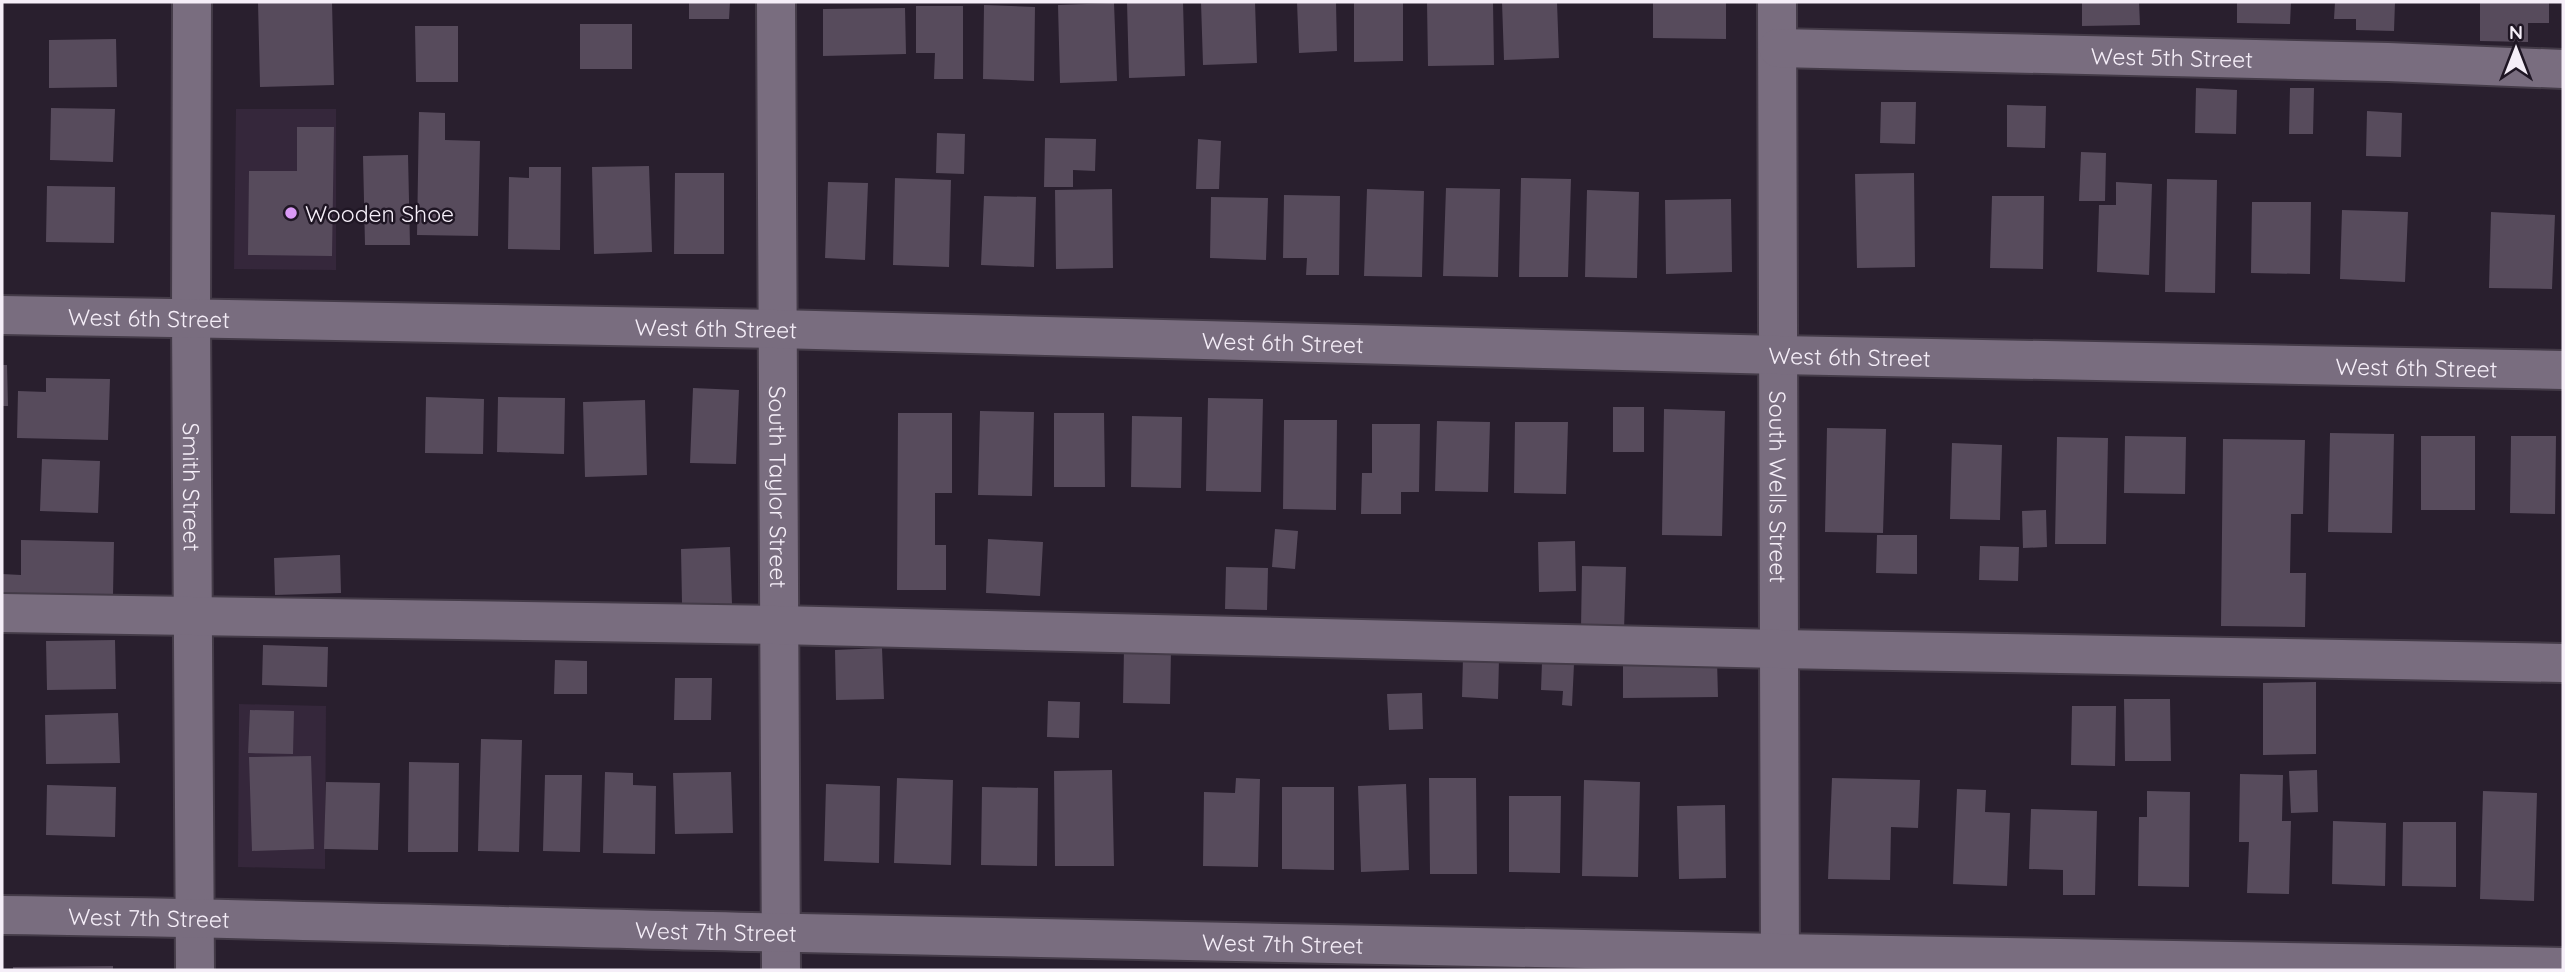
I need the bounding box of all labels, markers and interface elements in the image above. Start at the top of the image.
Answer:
north arrow [2481,14,2551,84]
text: N [2509,20,2523,44]
street label: West 5th Street [2090,41,2254,73]
place label: Wooden Shoe [305,199,454,228]
marker: Wooden Shoe [283,205,299,221]
street label: West 6th Street [68,302,231,334]
street label: West 6th Street [635,312,798,344]
street label: West 6th Street [1201,326,1364,359]
street label: West 6th Street [1768,340,1931,372]
street label: West 6th Street [2335,351,2498,383]
street label: South Taylor Street [763,386,794,589]
street label: South Wells Street [1764,391,1793,584]
street label: Smith Street [177,422,207,552]
street label: West 7th Street [68,901,230,934]
street label: West 7th Street [635,915,797,947]
street label: West 7th Street [1202,927,1364,959]

